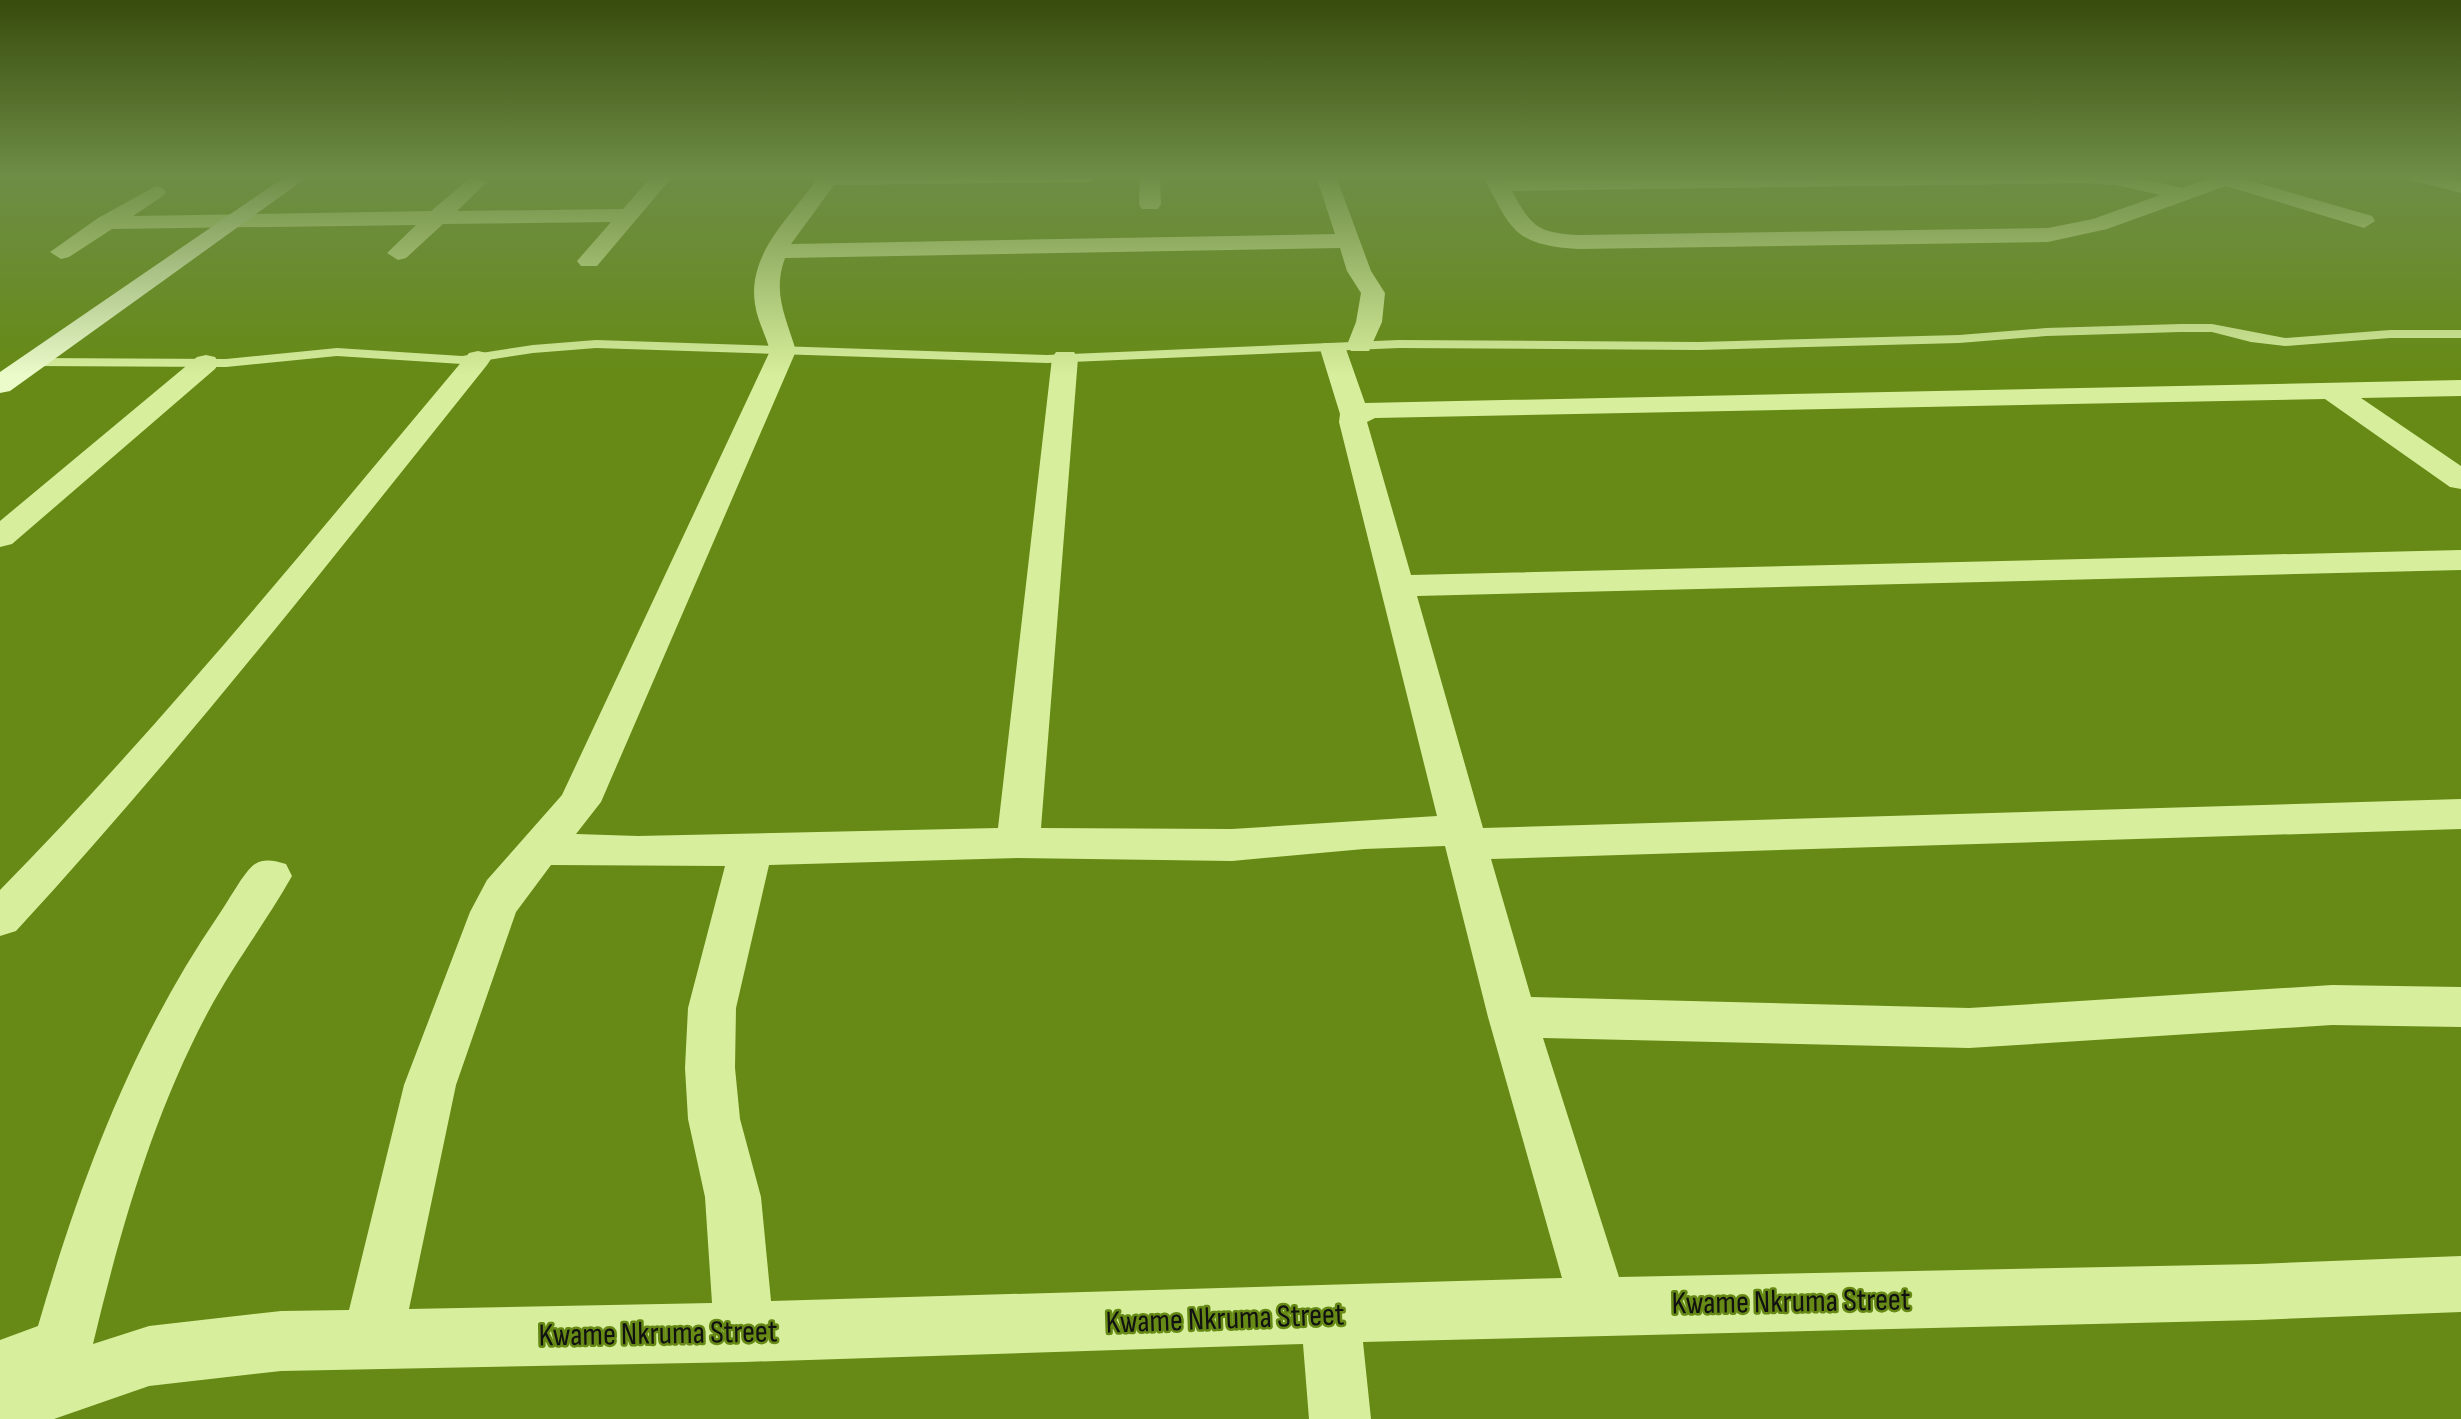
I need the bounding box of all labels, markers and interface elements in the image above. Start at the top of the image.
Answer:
street label: Kwame Nkruma Street [1671,1280,1911,1324]
street label: Kwame Nkruma Street [1105,1295,1345,1343]
street label: Kwame Nkruma Street [538,1312,778,1356]

